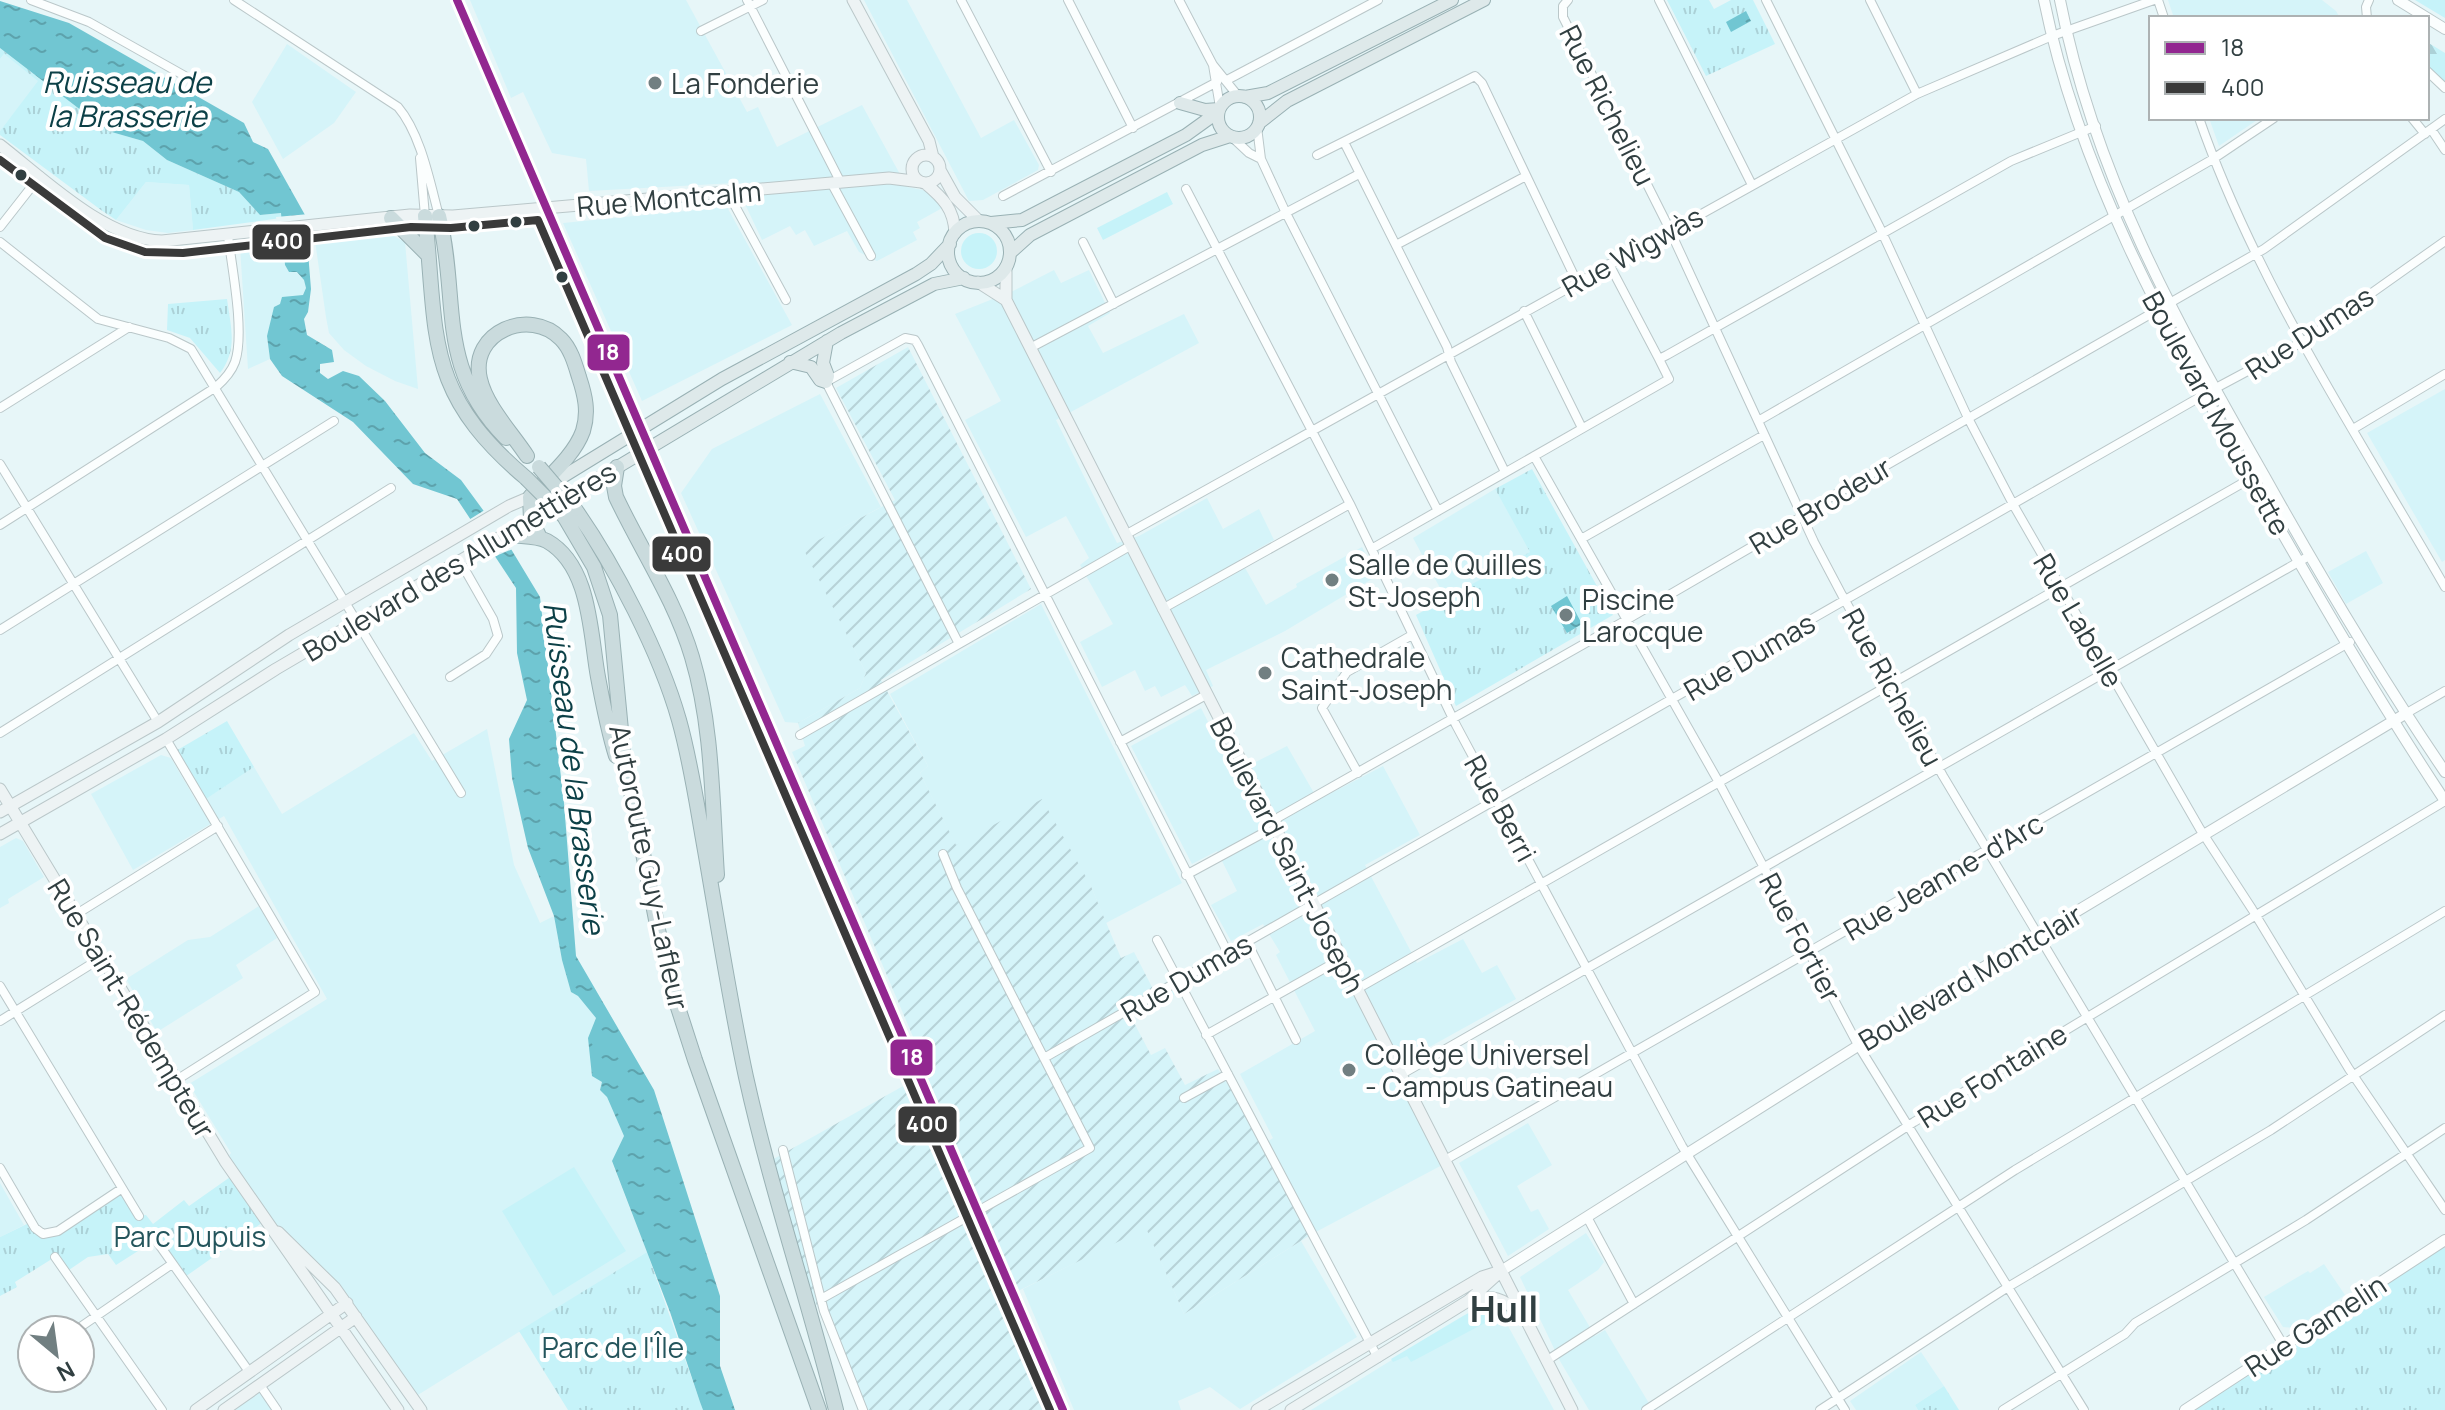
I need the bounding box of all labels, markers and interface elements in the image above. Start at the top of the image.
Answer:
legend [2149,16,2429,120]
street label: Rue Richelieu [1551,18,1665,192]
text: 18 [2221,30,2244,63]
water label: Ruisseau de la Brasserie [43,61,213,136]
place label: La Fonderie [671,64,819,102]
text: 400 [2221,70,2264,103]
marker: La Fonderie [646,74,664,92]
unlabelled marker [13,167,29,183]
street label: Rue Montcalm [575,171,763,225]
street label: Rue Wìgwàs [1555,197,1709,305]
unlabelled marker [508,214,524,230]
unlabelled marker [466,218,482,234]
line badge: 400 [251,223,312,261]
text: 400 [261,226,303,256]
unlabelled marker [554,269,570,285]
street label: Rue Dumas [2238,276,2380,388]
street label: Boulevard Moussette [2134,284,2300,542]
line badge: 18 [586,333,631,372]
text: 18 [596,337,620,367]
street label: Rue Brodeur [1742,448,1898,562]
street label: Boulevard des Allumettières [295,452,623,670]
line badge: 400 [651,535,712,573]
text: 400 [661,539,703,569]
place label: Salle de Quilles St-Joseph [1348,545,1542,615]
street label: Rue Labelle [2025,546,2133,694]
marker: Salle de Quilles St-Joseph [1323,571,1341,589]
place label: Piscine Larocque [1582,580,1703,650]
water label: Ruisseau de la Brasserie [534,600,616,938]
street label: Rue Richelieu [1834,601,1952,773]
street label: Rue Dumas [1676,603,1822,709]
marker: Piscine Larocque [1557,606,1575,624]
place label: Cathedrale Saint-Joseph [1281,638,1452,708]
marker: Cathedrale Saint-Joseph [1256,664,1274,682]
street label: Boulevard Saint-Joseph [1202,710,1374,1000]
street label: Autoroute Guy-Lafleur [601,721,699,1013]
street label: Rue Berri [1456,748,1546,868]
street label: Rue Jeanne-d'Arc [1836,803,2050,949]
street label: Rue Fortier [1751,866,1851,1008]
street label: Rue Saint-Rédempteur [40,871,224,1145]
street label: Boulevard Montclair [1851,895,2089,1059]
street label: Rue Dumas [1113,924,1259,1030]
street label: Rue Fontaine [1910,1014,2074,1136]
place label: Collège Universel - Campus Gatineau [1365,1035,1613,1105]
line badge: 18 [889,1038,934,1077]
text: 18 [900,1042,924,1072]
marker: Collège Universel - Campus Gatineau [1340,1061,1358,1079]
line badge: 400 [897,1105,958,1144]
text: 400 [906,1109,948,1139]
park label: Parc Dupuis [114,1217,266,1255]
street label: Rue Gamelin [2237,1265,2393,1385]
district label: Hull [1470,1284,1538,1333]
north arrow [16,1314,96,1394]
park label: Parc de l'Île [542,1328,684,1366]
text: N [52,1355,80,1388]

